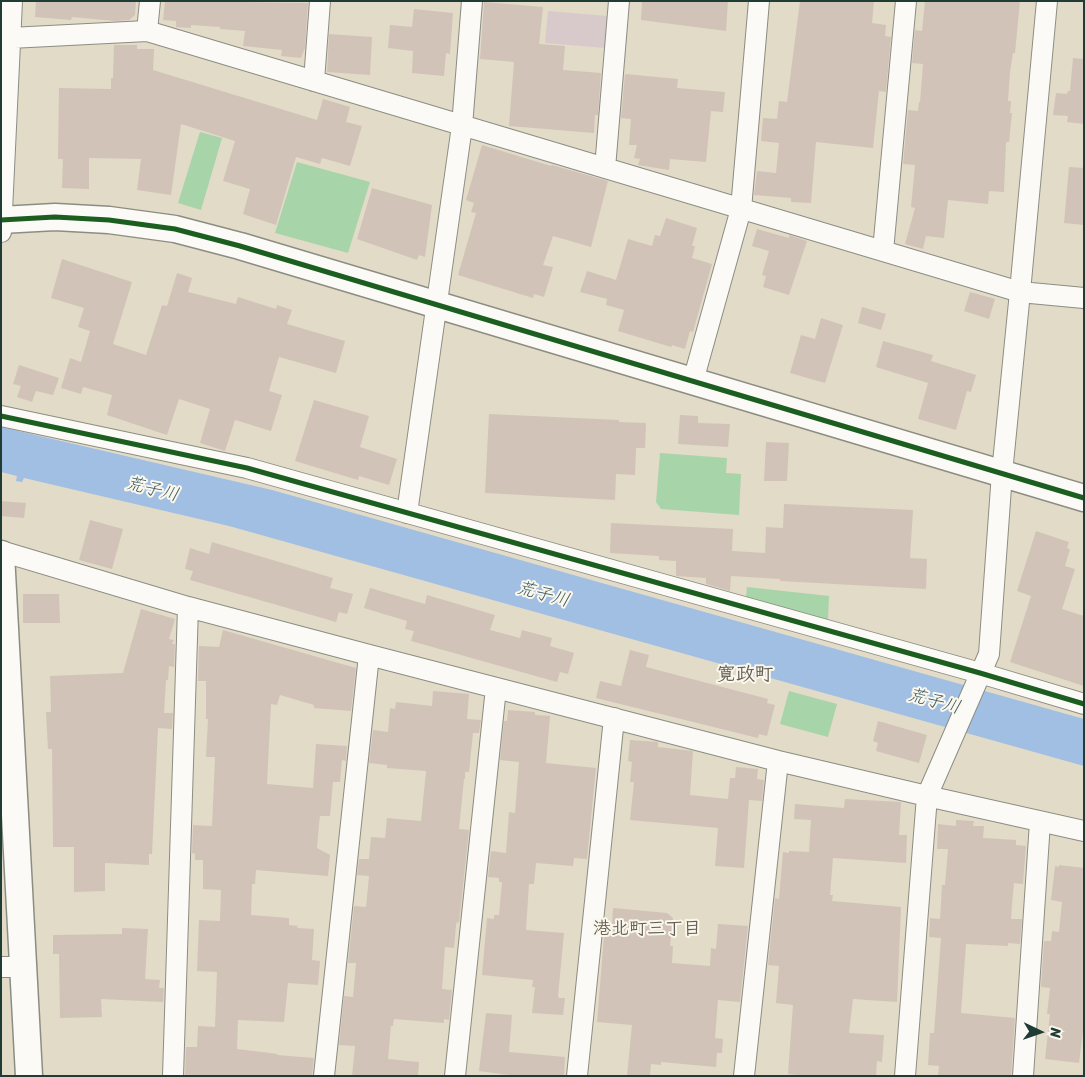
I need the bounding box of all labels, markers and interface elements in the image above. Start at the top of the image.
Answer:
water label: 荒子川 [123,473,181,507]
water label: 荒子川 [514,578,572,612]
district label: 寛政町 [717,664,773,686]
water label: 荒子川 [905,685,963,719]
district label: 港北町三丁目 [593,918,701,940]
north arrow [1015,1007,1065,1057]
text: N [1043,1027,1068,1038]

